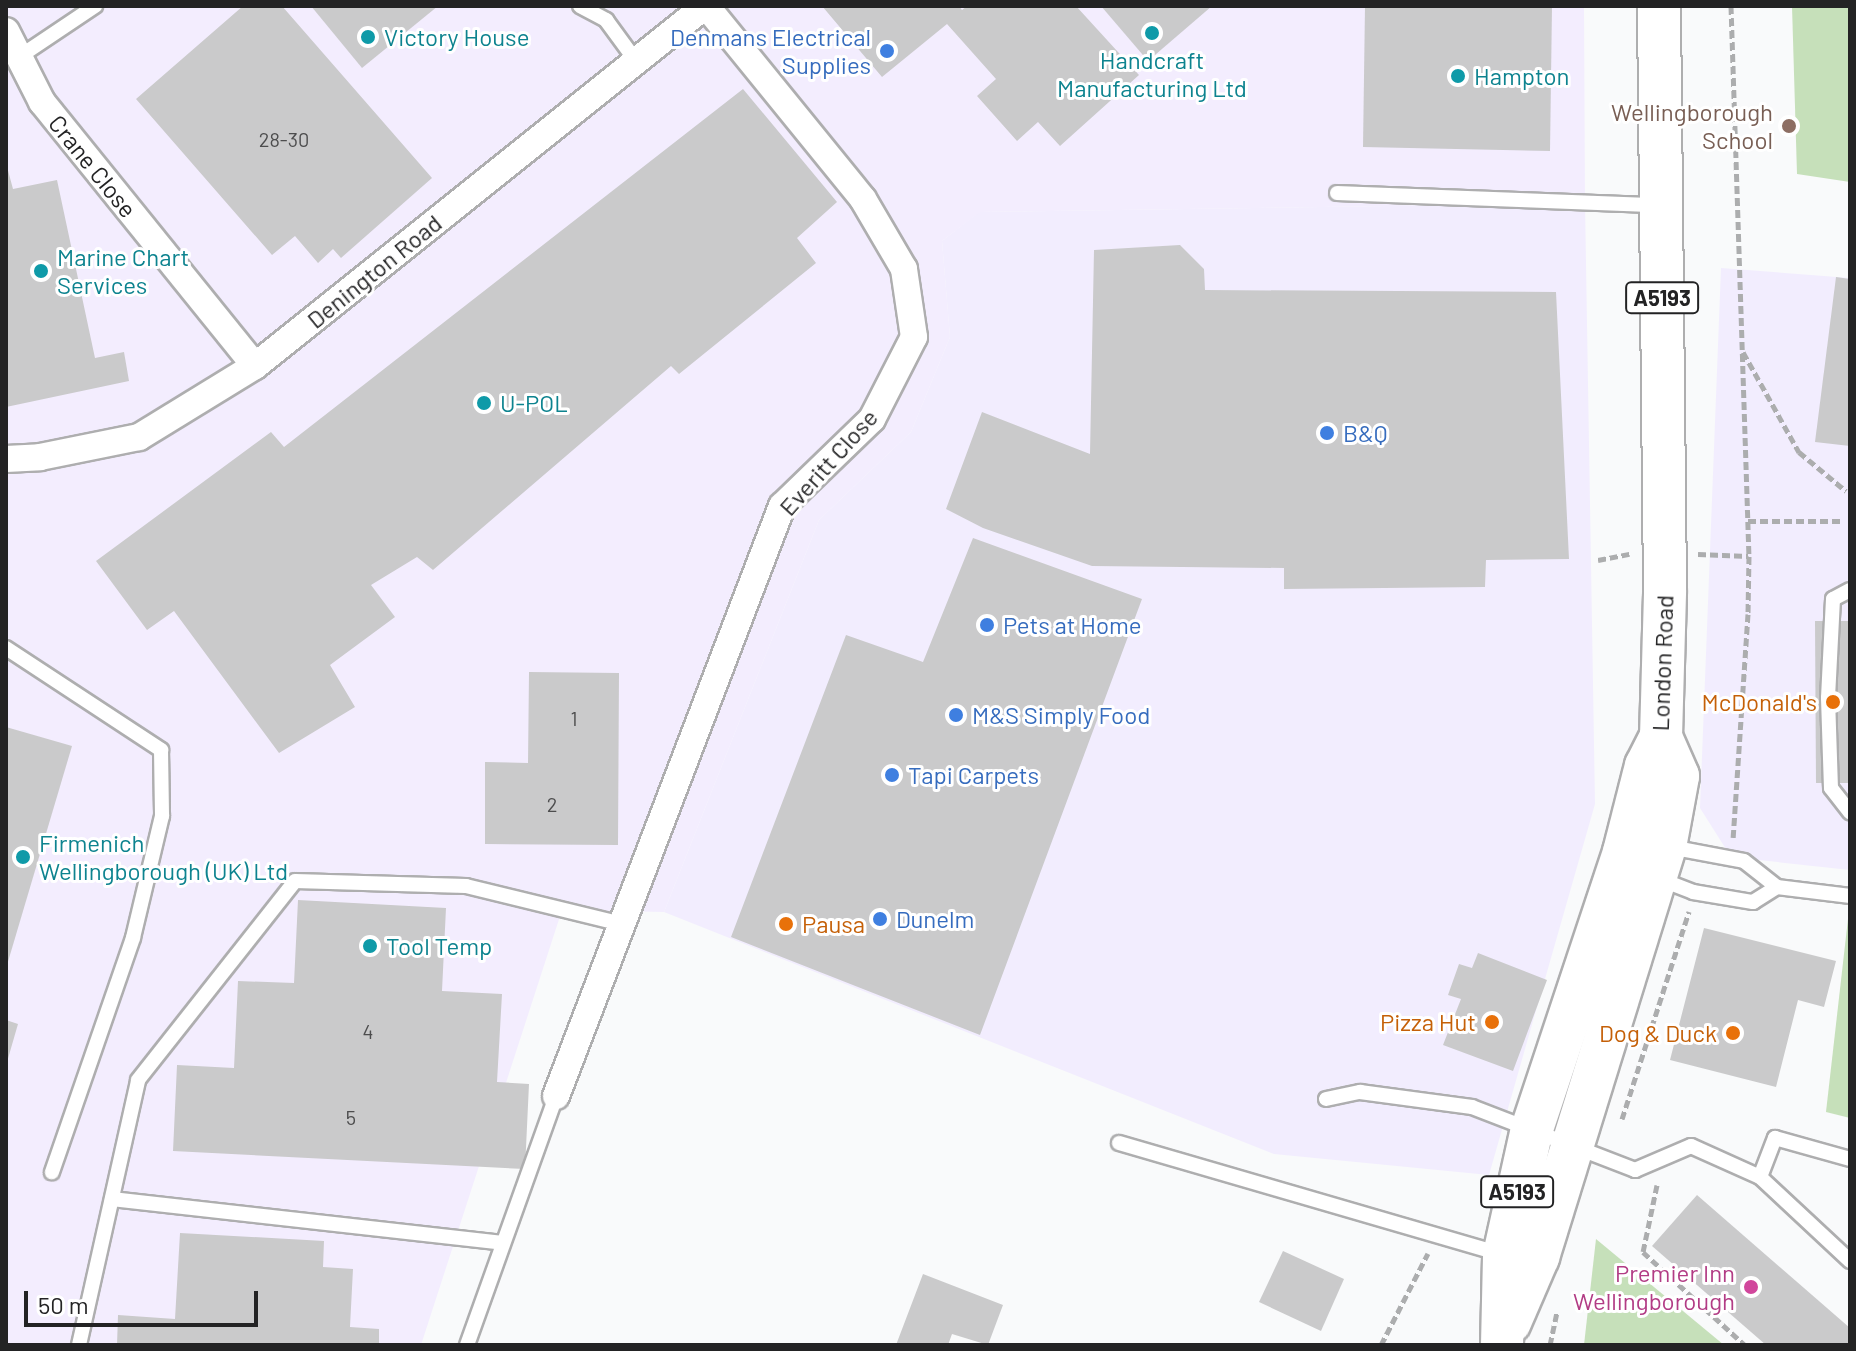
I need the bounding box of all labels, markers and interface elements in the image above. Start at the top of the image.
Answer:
place label: Victory House [384,23,529,51]
place label: Denmans Electrical Supplies [670,23,871,79]
marker: Handcraft Manufacturing Ltd [1143,24,1161,42]
marker: Victory House [359,28,377,46]
marker: Denmans Electrical Supplies [878,42,896,60]
place label: Handcraft Manufacturing Ltd [1057,46,1247,102]
place label: Hampton [1474,62,1569,90]
marker: Hampton [1449,67,1467,85]
place label: Wellingborough School [1611,98,1773,154]
street label: Crane Close [43,109,143,223]
marker: Wellingborough School [1780,117,1798,135]
house number: 28-30 [259,127,309,151]
street label: Denington Road [301,208,447,334]
place label: Marine Chart Services [57,243,189,299]
marker: Marine Chart Services [32,262,50,280]
road number: A5193 [1624,280,1700,316]
place label: U-POL [500,389,568,417]
marker: U-POL [475,394,493,412]
street label: Everitt Close [773,403,883,521]
place label: B&Q [1343,419,1388,447]
marker: B&Q [1318,424,1336,442]
street label: London Road [1645,594,1679,732]
place label: Pets at Home [1003,611,1141,639]
marker: Pets at Home [978,616,996,634]
place label: McDonald's [1702,688,1817,716]
marker: McDonald's [1824,693,1842,711]
place label: M&S Simply Food [972,701,1150,729]
house number: 1 [571,706,577,730]
marker: M&S Simply Food [947,706,965,724]
place label: Tapi Carpets [908,761,1039,789]
marker: Tapi Carpets [883,766,901,784]
house number: 2 [547,792,557,816]
place label: Firmenich Wellingborough (UK) Ltd [39,829,288,885]
marker: Firmenich Wellingborough (UK) Ltd [14,848,32,866]
place label: Dunelm [896,905,974,933]
place label: Pausa [802,910,865,938]
marker: Dunelm [871,910,889,928]
marker: Pausa [777,915,795,933]
place label: Tool Temp [386,932,492,960]
marker: Tool Temp [361,937,379,955]
place label: Pizza Hut [1380,1008,1476,1036]
marker: Pizza Hut [1483,1013,1501,1031]
house number: 4 [362,1019,374,1043]
place label: Dog & Duck [1599,1019,1717,1047]
marker: Dog & Duck [1724,1024,1742,1042]
house number: 5 [346,1105,356,1129]
road number: A5193 [1479,1174,1555,1210]
place label: Premier Inn Wellingborough [1573,1259,1735,1315]
scale bar [28,1275,262,1325]
marker: Premier Inn Wellingborough [1742,1278,1760,1296]
text: 50 m [38,1290,89,1319]

